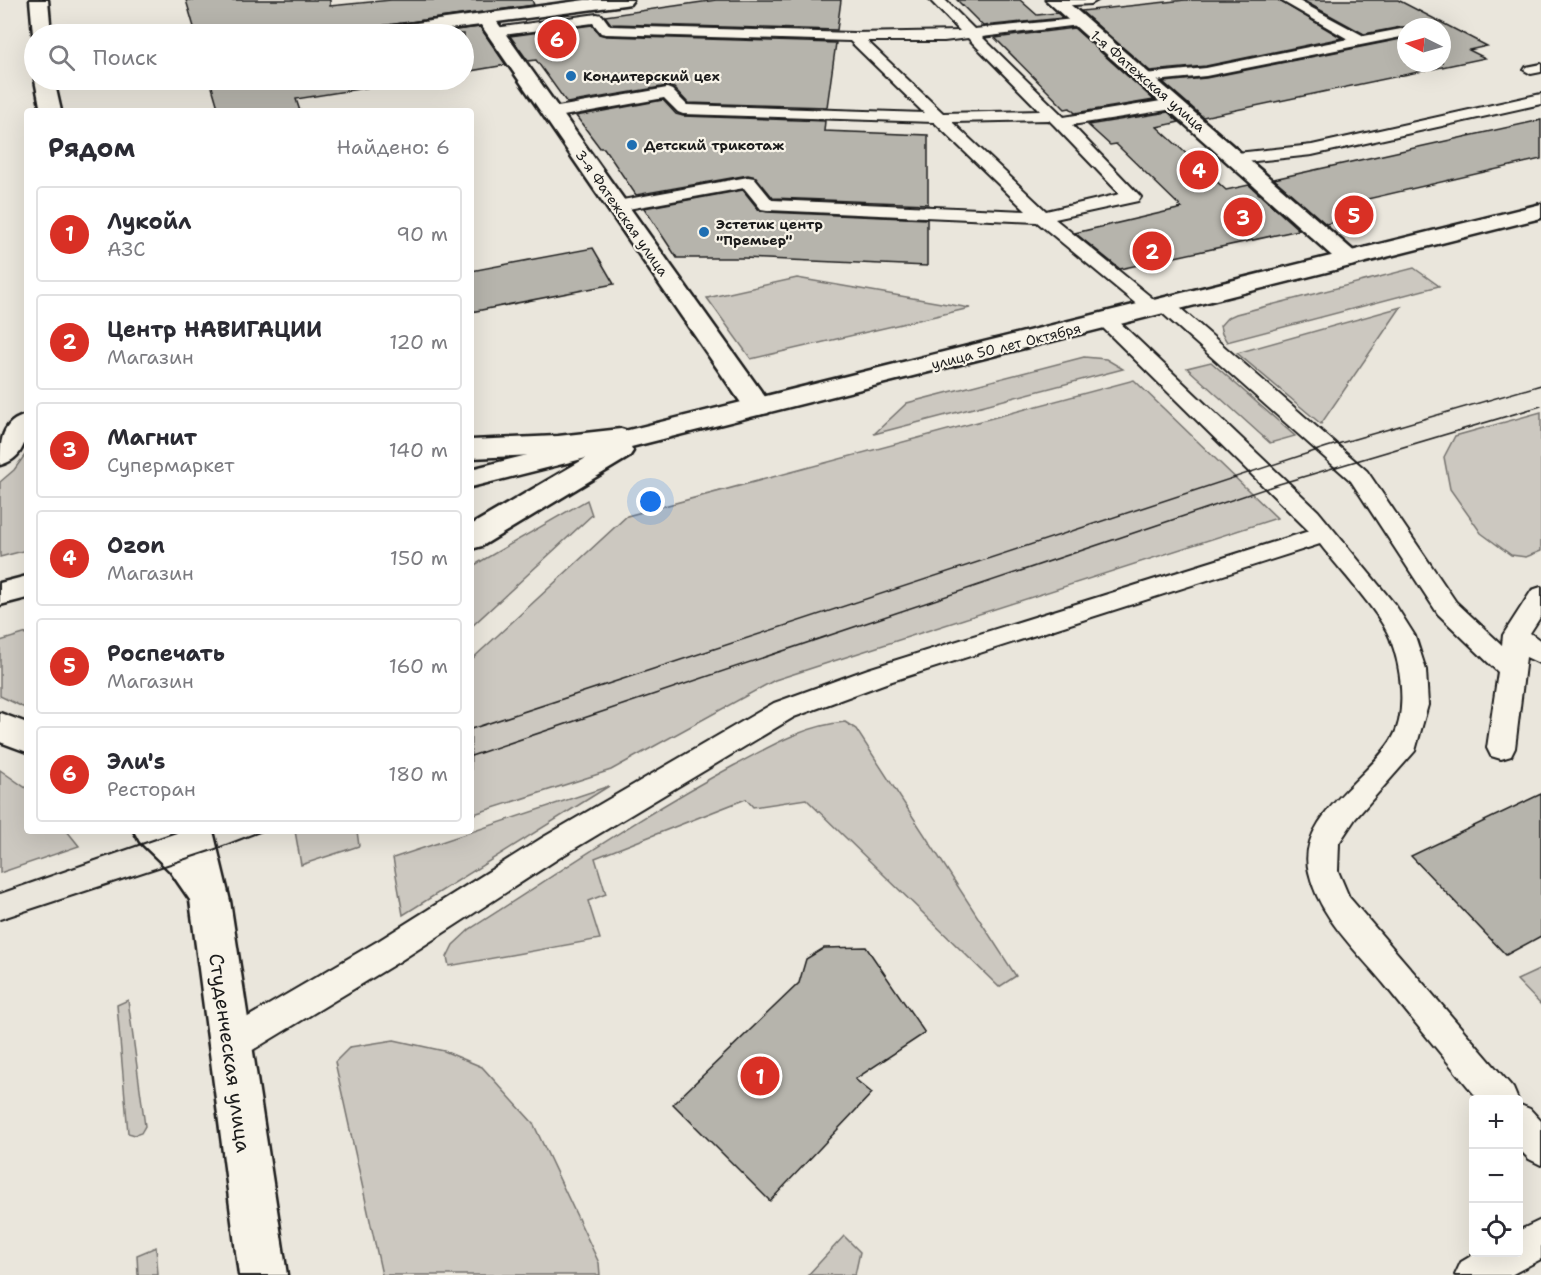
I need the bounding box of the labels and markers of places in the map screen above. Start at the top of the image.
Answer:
pin: 6 [538,16,576,62]
place label: Кондитерский цех [583,67,720,85]
marker: Кондитерский цех [564,69,578,83]
place label: Детский трикотаж [644,136,784,154]
marker: Детский трикотаж [625,138,639,152]
pin: 4 [1180,148,1218,192]
pin: 5 [1334,192,1374,238]
pin: 3 [1224,194,1262,240]
place label: Эстетик центр "Премьер" [716,215,823,249]
marker: Эстетик центр "Премьер" [697,225,711,239]
pin: 2 [1132,228,1172,274]
pin: 1 [740,1054,780,1098]

